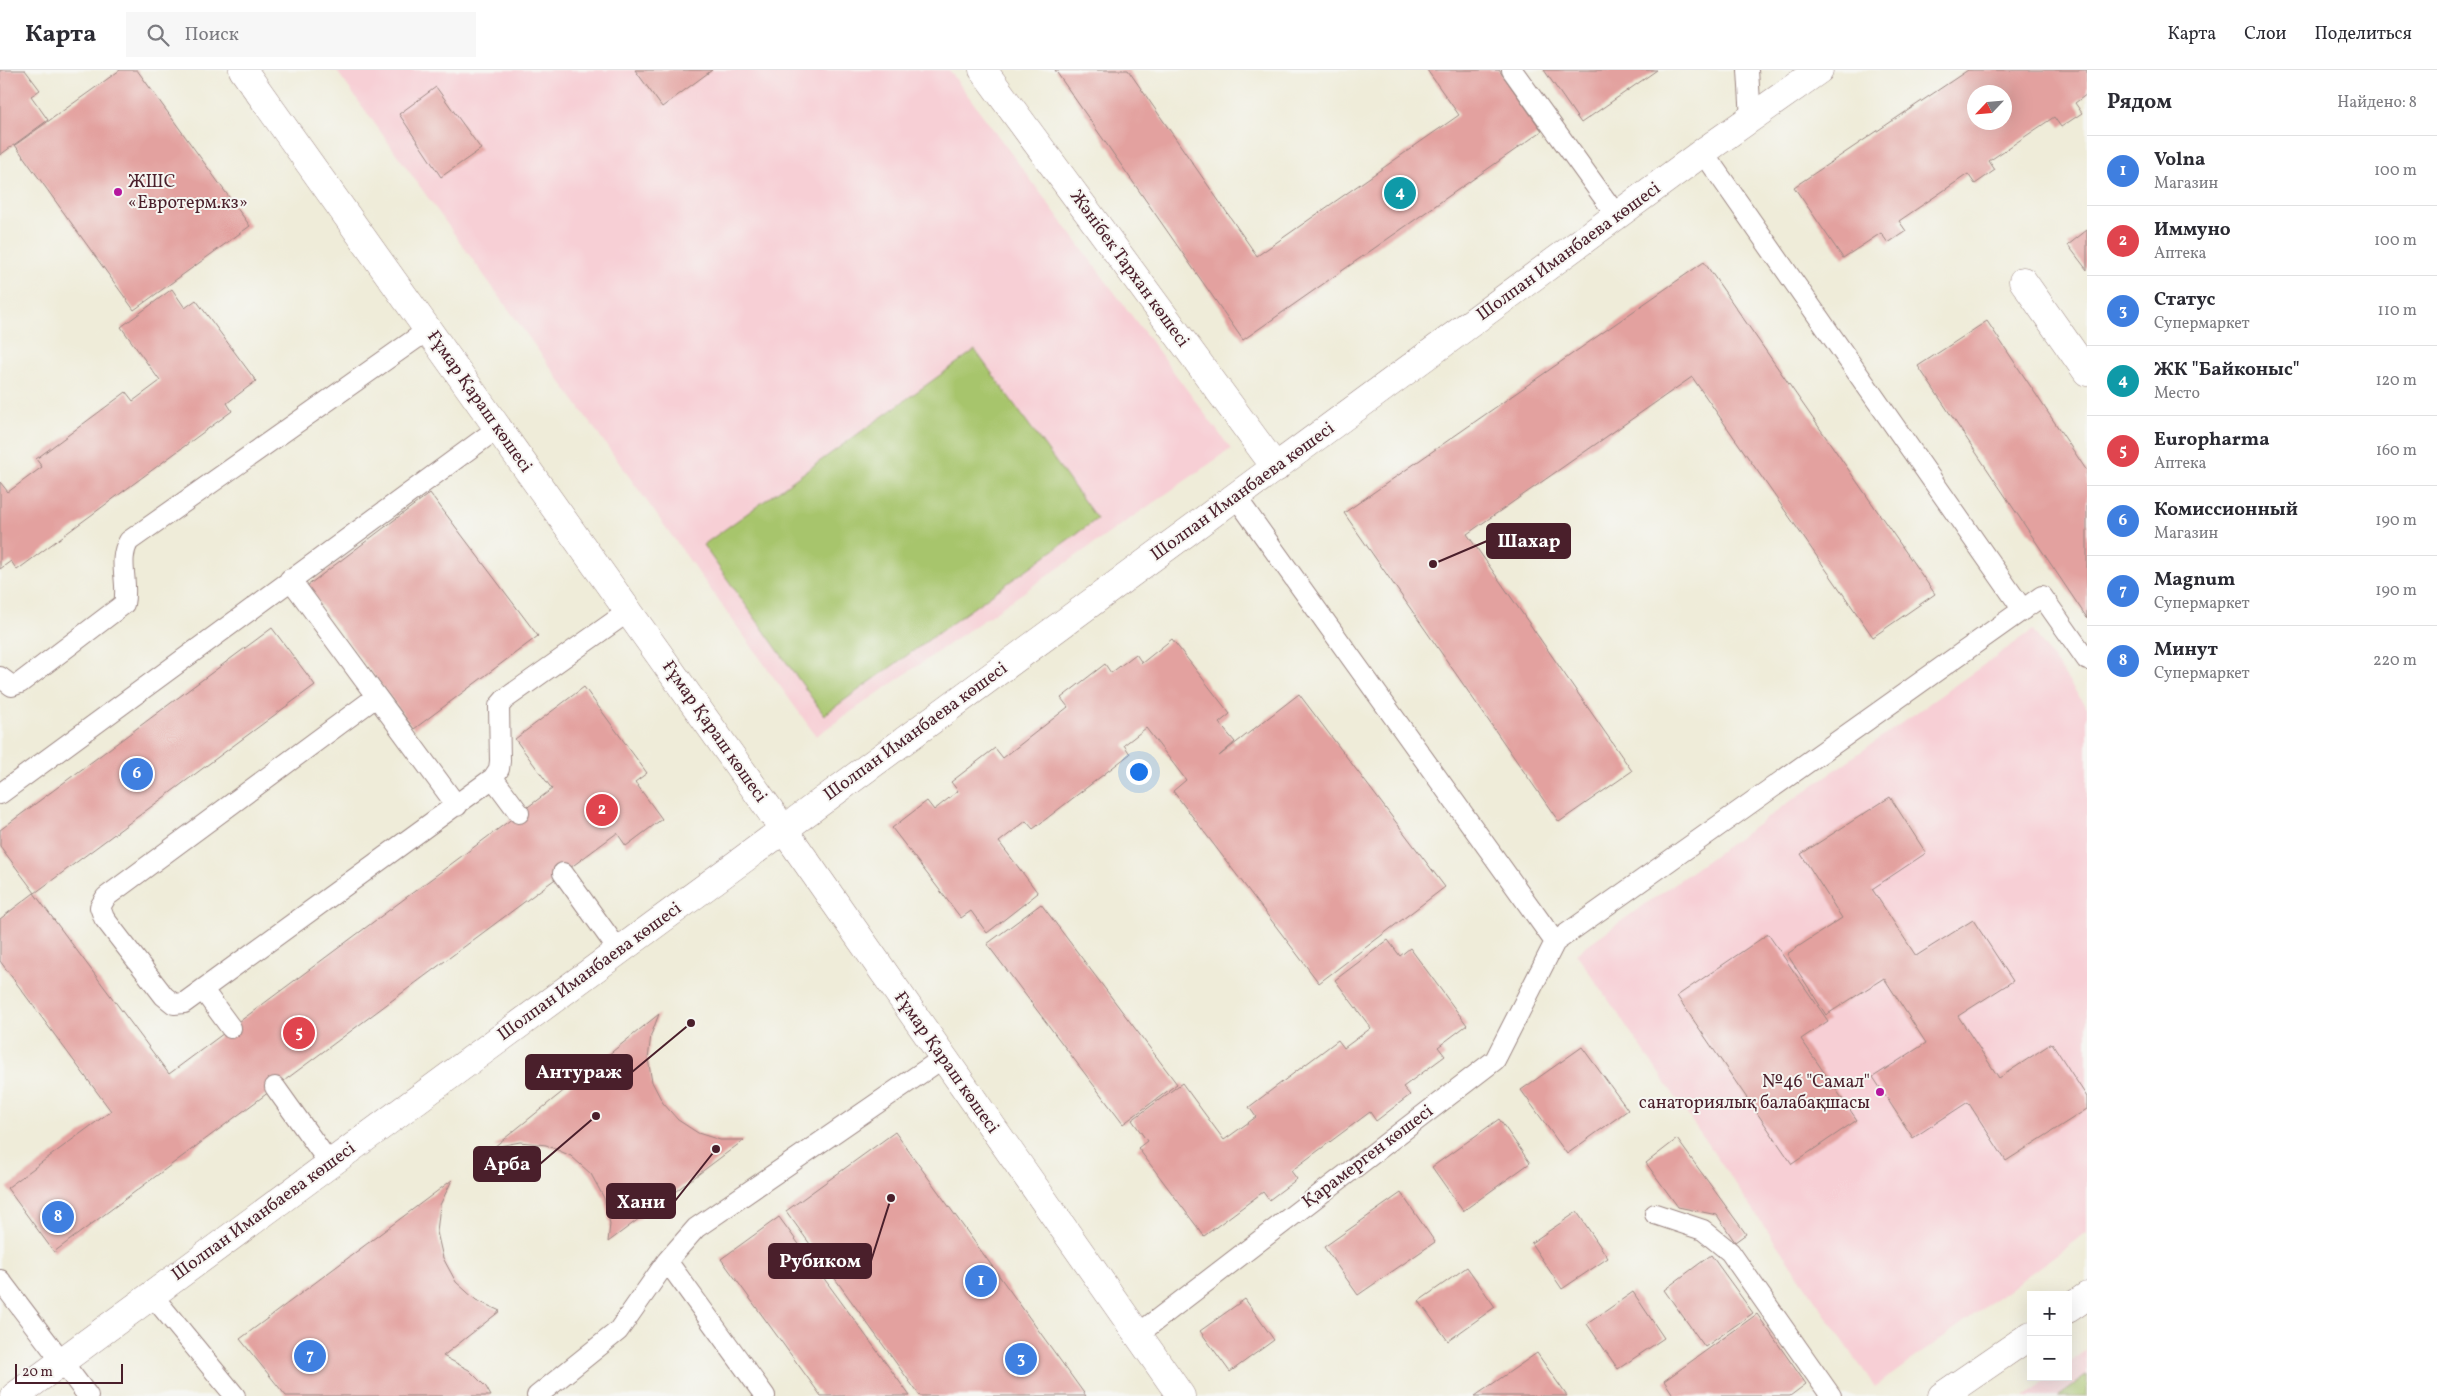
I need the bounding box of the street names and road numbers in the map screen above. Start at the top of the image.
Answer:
street label: Шолпан Иманбаева көшесі [1472,177,1666,327]
street label: Жәнібек Тархан көшесі [1063,185,1195,353]
street label: Ғұмар Қараш көшесі [421,326,537,478]
street label: Шолпан Иманбаева көшесі [1146,417,1340,567]
street label: Ғұмар Қараш көшесі [656,656,772,808]
street label: Шолпан Иманбаева көшесі [819,657,1013,807]
street label: Шолпан Иманбаева көшесі [493,897,687,1047]
street label: Ғұмар Қараш көшесі [888,987,1004,1139]
street label: Қарамерген көшесі [1297,1099,1439,1215]
street label: Шолпан Иманбаева көшесі [167,1137,361,1287]

